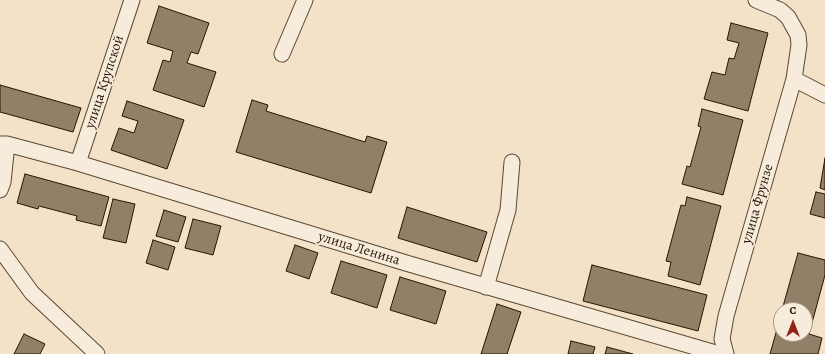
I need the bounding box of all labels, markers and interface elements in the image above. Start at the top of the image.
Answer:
street label: улица Крупской [82,33,128,131]
street label: улица Фрунзе [739,162,777,246]
street label: улица Ленина [316,229,402,269]
north arrow [773,302,813,342]
text: С [790,303,796,318]

